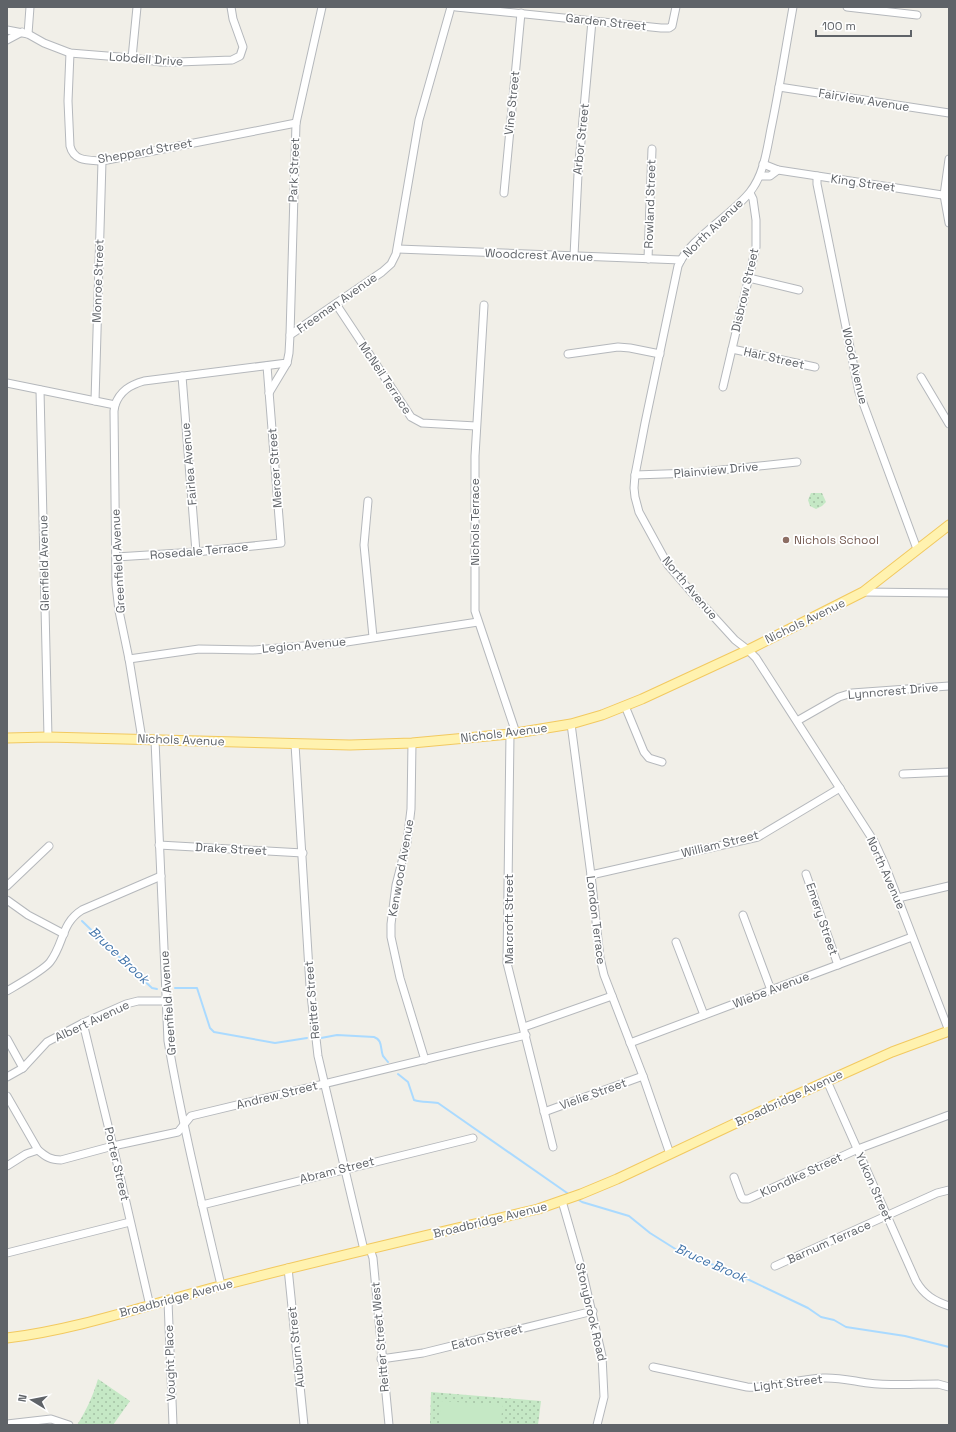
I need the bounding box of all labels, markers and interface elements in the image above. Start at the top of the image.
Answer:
street label: Garden Street [565,10,647,34]
scale bar [816,12,911,38]
text: 100 m [822,18,856,34]
street label: Lobdell Drive [108,48,184,70]
street label: Vine Street [501,70,523,136]
street label: Fairview Avenue [817,85,911,115]
street label: Arbor Street [569,103,593,175]
street label: Sheppard Street [96,135,194,167]
street label: Park Street [285,137,303,203]
street label: Rowland Street [640,159,660,249]
street label: King Street [830,171,896,195]
street label: North Avenue [679,195,747,261]
street label: Monroe Street [89,239,107,323]
street label: Woodcrest Avenue [485,245,593,265]
street label: Disbrow Street [728,246,762,334]
street label: Freeman Avenue [294,269,380,337]
street label: Wood Avenue [838,326,872,406]
street label: McNeil Terrace [355,339,415,417]
street label: Hair Street [742,343,806,373]
street label: Fairlea Avenue [177,422,201,506]
street label: Mercer Street [264,427,286,509]
street label: Plainview Drive [673,458,759,482]
street label: Nichols Terrace [467,478,483,566]
street label: Greenfield Avenue [107,508,129,614]
street label: Glenfield Avenue [35,515,53,611]
place label: Nichols School [794,532,879,548]
marker: Nichols School [781,535,791,545]
street label: Rosedale Terrace [149,539,249,563]
street label: North Avenue [659,553,721,623]
street label: Nichols Avenue [762,595,848,647]
street label: Legion Avenue [261,633,347,657]
street label: Lynncrest Drive [847,679,939,703]
street label: Nichols Avenue [460,720,548,746]
street label: Nichols Avenue [137,730,225,750]
street label: Kenwood Avenue [385,818,417,918]
street label: William Street [680,827,760,861]
street label: North Avenue [863,834,909,912]
street label: Drake Street [195,839,267,859]
street label: Marcroft Street [501,874,517,964]
street label: London Terrace [583,875,609,965]
street label: Emery Street [802,881,842,957]
water label: Bruce Brook [85,923,154,989]
street label: Greenfield Avenue [156,950,180,1056]
street label: Reitter Street [301,960,323,1040]
street label: Wiebe Avenue [730,968,812,1012]
street label: Albert Avenue [52,997,132,1045]
street label: Broadbridge Avenue [733,1066,845,1130]
street label: Vielie Street [557,1074,629,1114]
street label: Andrew Street [235,1077,319,1113]
street label: Porter Street [101,1125,133,1203]
street label: Klondike Street [757,1149,845,1201]
street label: Yukon Street [852,1150,896,1224]
street label: Abram Street [298,1153,376,1187]
street label: Broadbridge Avenue [431,1198,549,1242]
street label: Barnum Terrace [785,1216,873,1268]
water label: Bruce Brook [673,1240,751,1287]
street label: Stonybrook Road [572,1261,610,1363]
street label: Broadbridge Avenue [117,1275,235,1321]
street label: Reitter Street West [367,1281,393,1393]
street label: Auburn Street [284,1306,308,1388]
street label: Eaton Street [450,1320,524,1354]
street label: Vought Place [161,1325,179,1401]
street label: Light Street [752,1371,824,1395]
north arrow [12,1380,52,1420]
text: N [15,1393,30,1403]

